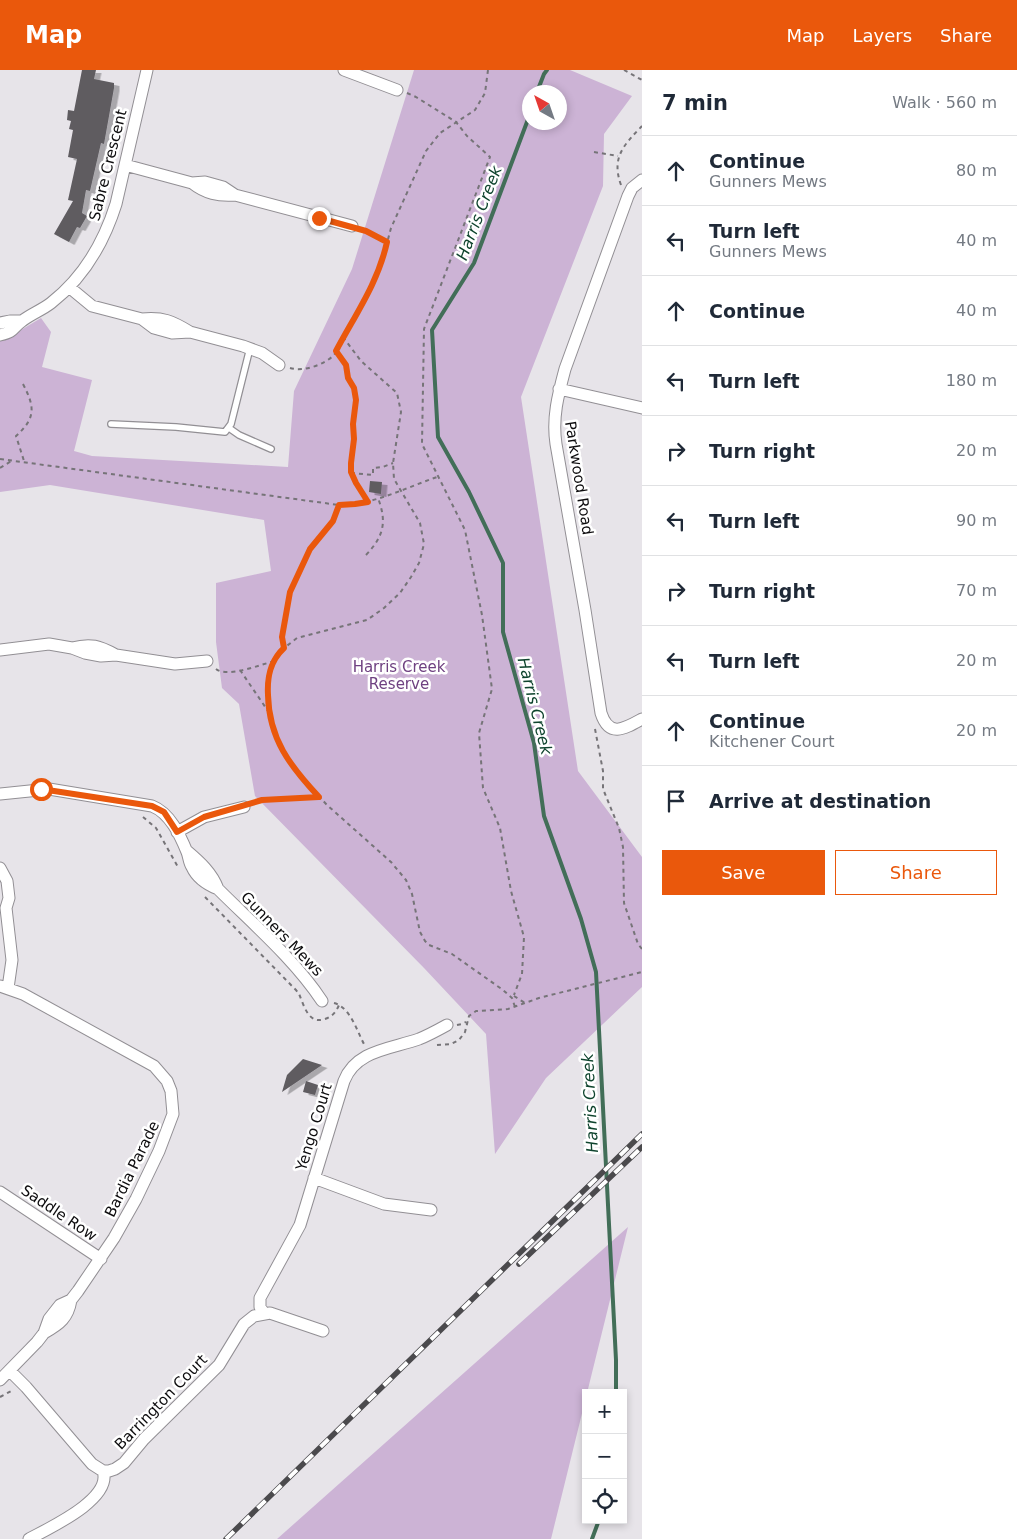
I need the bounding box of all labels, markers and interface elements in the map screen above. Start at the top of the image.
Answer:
text: Map [25,21,82,49]
text: Map [786,25,824,46]
text: Layers [852,25,912,46]
text: Share [940,25,992,46]
north arrow [522,85,567,130]
text: 7 min [662,91,728,115]
text: Walk · 560 m [892,93,997,112]
street label: Sabre Crescent [85,107,131,223]
text: Continue [709,150,805,172]
icon: ahead [662,157,690,185]
text: 80 m [956,161,997,180]
water label: Harris Creek [452,162,506,263]
text: Gunners Mews [709,172,827,191]
route end [308,207,331,230]
text: Turn left [709,220,800,242]
icon: left [662,227,690,255]
text: 40 m [956,231,997,250]
text: Gunners Mews [709,242,827,261]
icon: ahead [662,297,690,325]
text: Continue [709,300,805,322]
text: 40 m [956,301,997,320]
icon: left [662,367,690,395]
text: Turn left [709,370,800,392]
text: 180 m [946,371,997,390]
street label: Parkwood Road [561,420,597,536]
icon: right [662,437,690,465]
text: Turn right [709,440,815,462]
text: 20 m [956,441,997,460]
icon: left [662,507,690,535]
text: Turn left [709,510,800,532]
text: 90 m [956,511,997,530]
icon: right [662,577,690,605]
text: Turn right [709,580,815,602]
text: 70 m [956,581,997,600]
icon: left [662,647,690,675]
text: Turn left [709,650,800,672]
text: 20 m [956,651,997,670]
water label: Harris Creek [514,655,556,757]
park label: Harris Creek Reserve [353,658,446,693]
text: Continue [709,710,805,732]
icon: ahead [662,717,690,745]
text: 20 m [956,721,997,740]
text: Kitchener Court [709,732,835,751]
route start [30,778,53,801]
icon: arrive [662,787,690,815]
text: Arrive at destination [709,790,931,812]
button: Save [662,850,825,895]
button: Share [835,850,997,895]
street label: Gunners Mews [237,888,327,980]
water label: Harris Creek [578,1052,602,1153]
street label: Yengo Court [292,1081,336,1174]
street label: Bardia Parade [101,1118,163,1220]
street label: Saddle Row [18,1181,100,1245]
street label: Barrington Court [111,1351,211,1453]
map controls [582,1389,627,1524]
button: + [582,1389,627,1434]
button: − [582,1434,627,1479]
button: locate [582,1479,627,1524]

